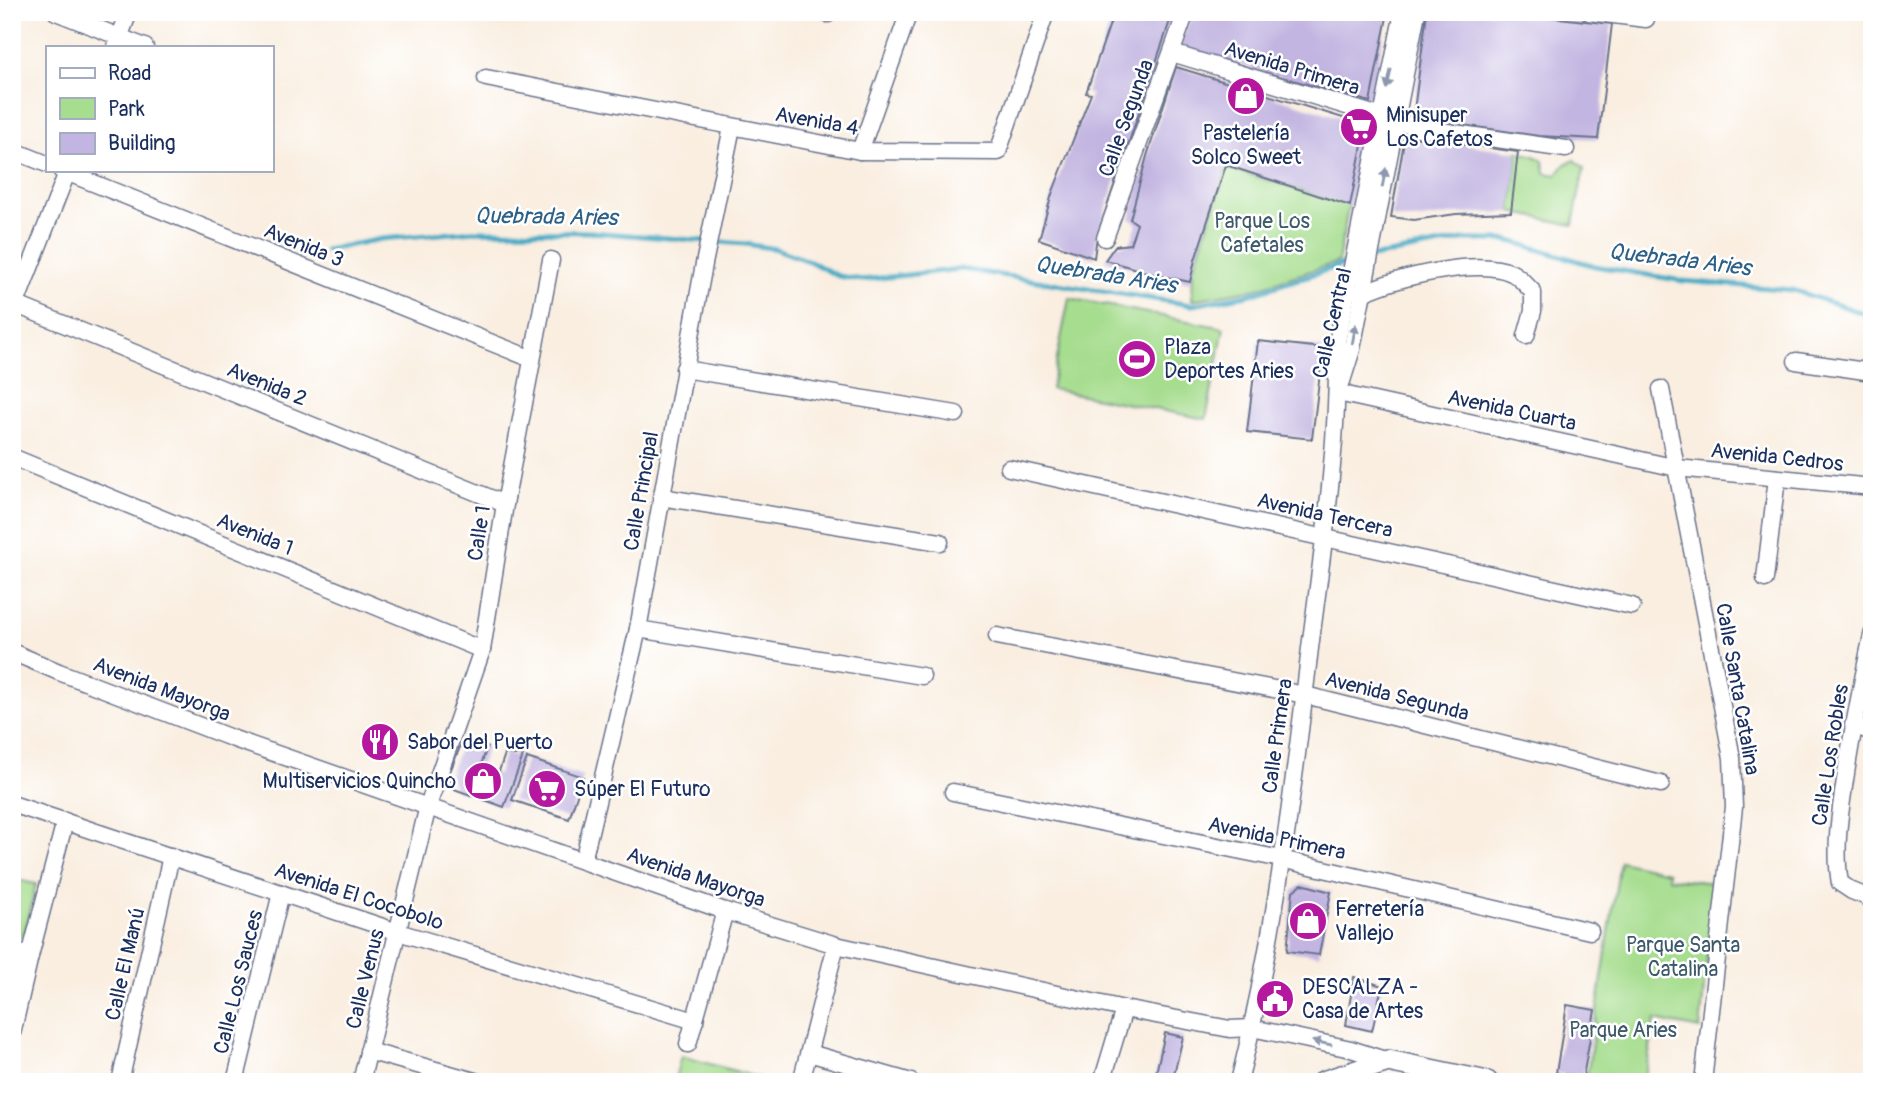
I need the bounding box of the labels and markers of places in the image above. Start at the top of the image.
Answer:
shop icon: Pastelería Solco Sweet [1225,75,1267,117]
place label: Minisuper Los Cafetos [1386,102,1493,153]
supermarket icon: Minisuper Los Cafetos [1338,106,1380,148]
place label: Pastelería Solco Sweet [1191,120,1302,171]
place label: Plaza Deportes Aries [1164,334,1294,385]
sports icon: Plaza Deportes Aries [1116,338,1158,380]
restaurant icon: Sabor del Puerto [359,721,401,763]
place label: Sabor del Puerto [407,729,553,756]
shop icon: Multiservicios Quincho [462,760,504,802]
place label: Multiservicios Quincho [262,768,456,795]
supermarket icon: Súper El Futuro [526,768,568,810]
place label: Súper El Futuro [574,776,711,803]
place label: Ferretería Vallejo [1335,896,1424,947]
shop icon: Ferretería Vallejo [1287,900,1329,942]
place label: DESCALZA - Casa de Artes [1302,974,1424,1025]
public building icon: DESCALZA - Casa de Artes [1254,978,1296,1020]

